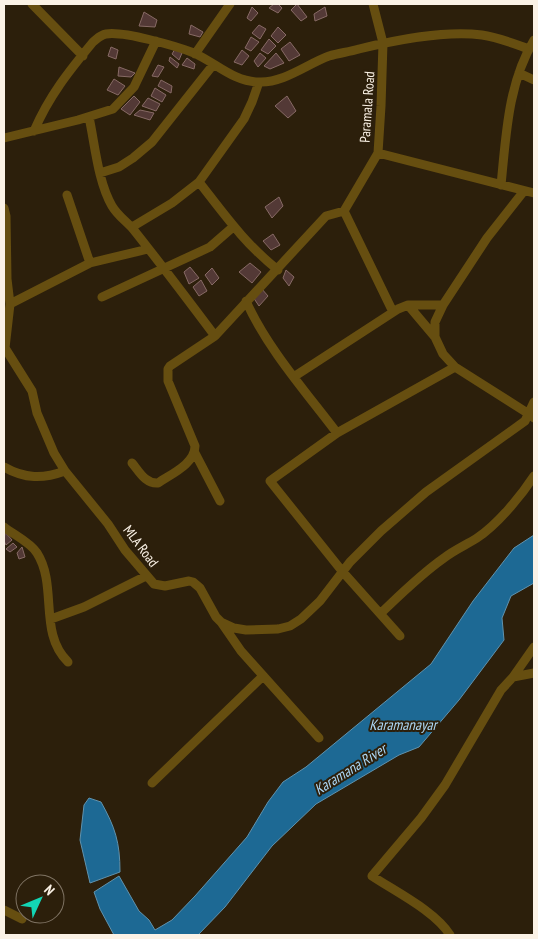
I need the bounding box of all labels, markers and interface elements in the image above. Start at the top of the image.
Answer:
street label: Paramala Road [356,71,378,143]
street label: MLA Road [119,521,163,571]
water label: Karamanayar [369,715,439,734]
water label: Karamana River [310,738,391,799]
north arrow [15,874,65,924]
text: N [40,881,58,899]

